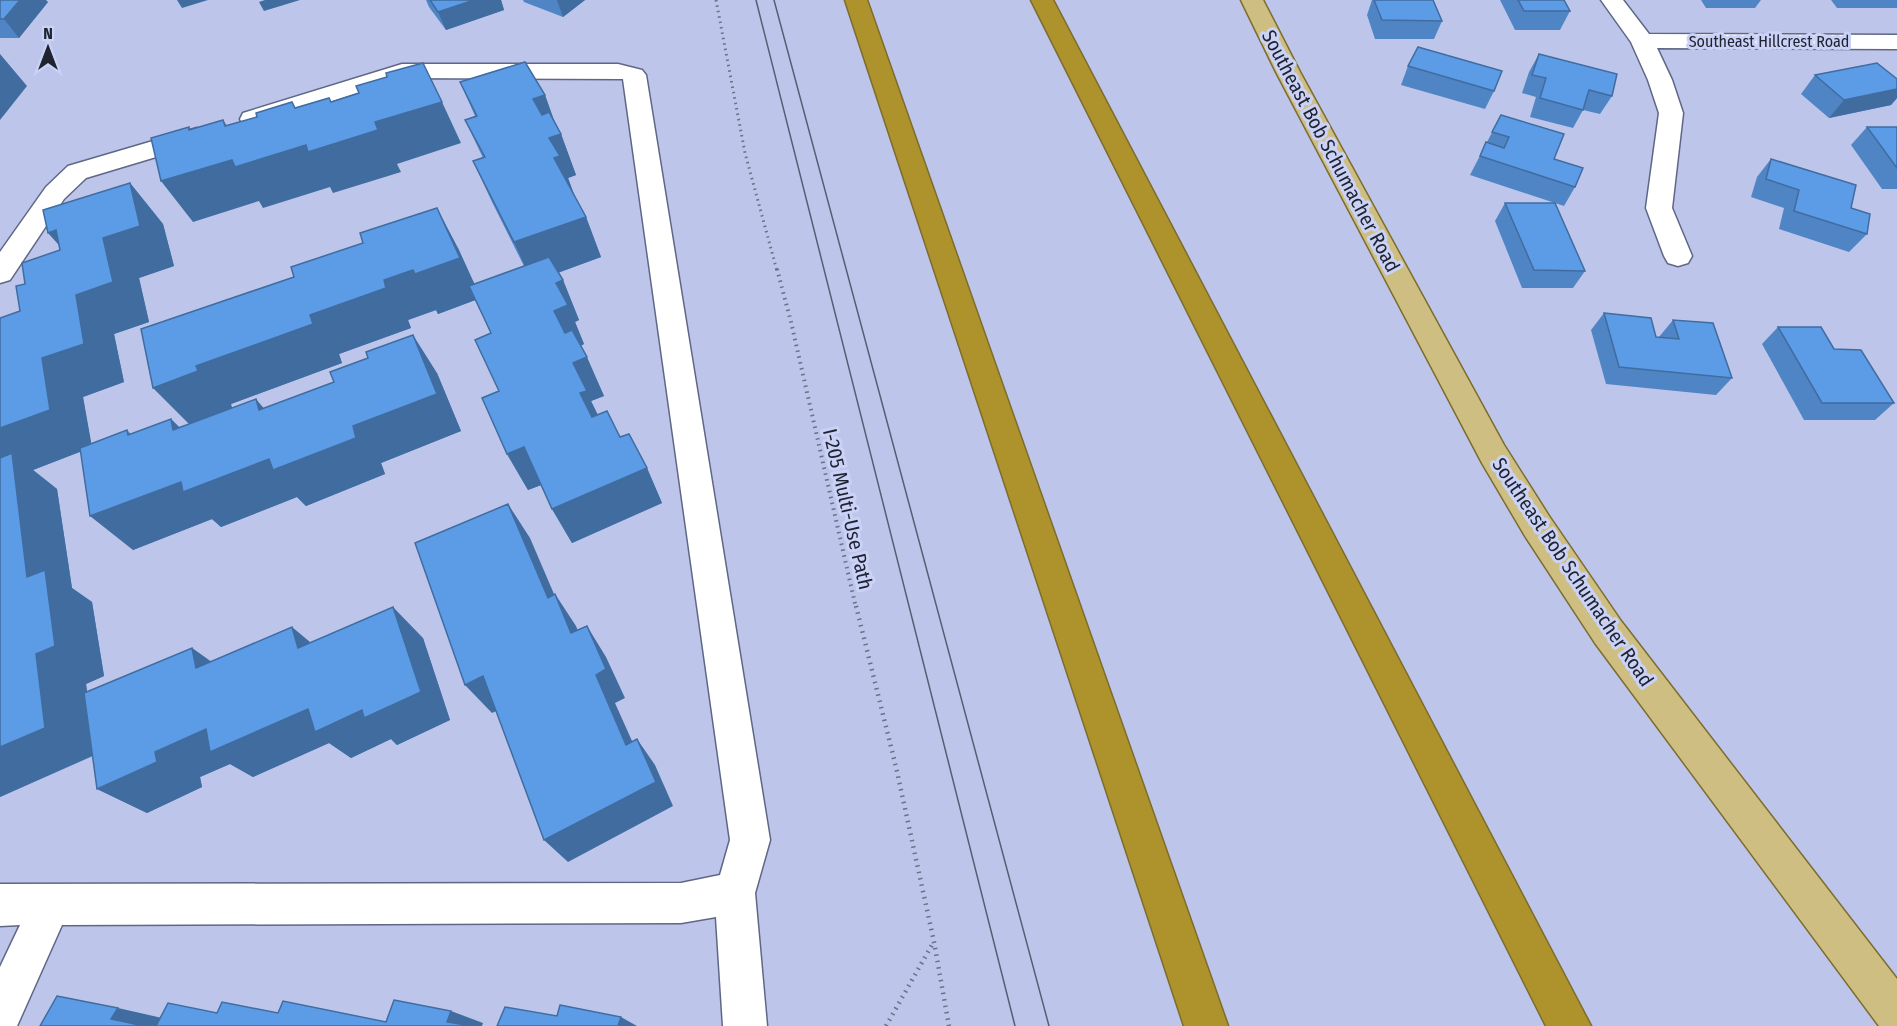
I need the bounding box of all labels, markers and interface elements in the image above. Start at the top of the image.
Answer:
north arrow [18,18,78,78]
text: N [43,24,53,43]
street label: Southeast Bob Schumacher Road [1257,26,1405,276]
street label: Southeast Hillcrest Road [1689,32,1849,51]
street label: I-205 Multi-Use Path [818,426,878,592]
street label: Southeast Bob Schumacher Road [1487,453,1659,691]

